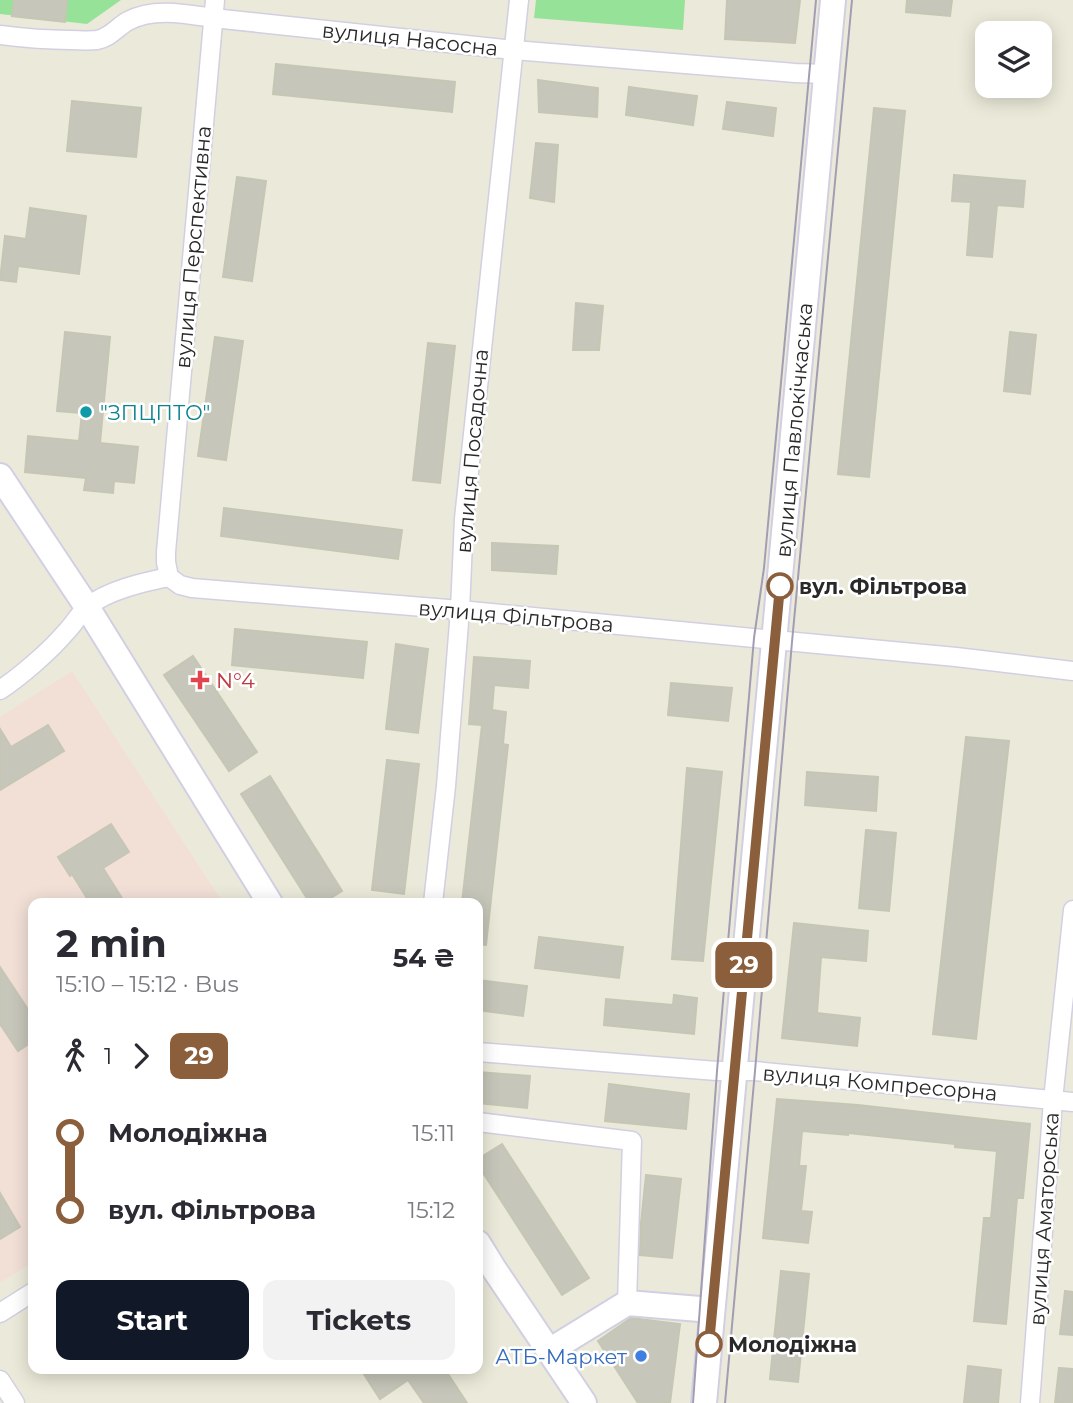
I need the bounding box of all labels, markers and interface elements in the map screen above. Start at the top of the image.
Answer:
street label: вулиця Насосна [321,17,499,61]
map controls [975,21,1052,98]
button: layers [975,21,1052,98]
street label: вулиця Перспективна [170,125,216,369]
street label: вулиця Павлокічкаська [770,301,818,559]
street label: вулиця Посадочна [451,348,493,554]
place label: "ЗПЦПТО" [100,400,210,425]
marker: "ЗПЦПТО" [78,404,94,420]
marker: вул. Фільтрова [767,573,793,599]
place label: вул. Фільтрова [799,574,967,599]
street label: вулиця Фільтрова [417,595,615,637]
place label: N°4 [216,668,255,693]
marker: N°4 [190,670,210,690]
text: 2 min [56,920,167,967]
text: 54 ₴ [393,942,455,974]
line badge: 29 [712,942,776,988]
text: 29 [729,950,759,979]
text: 15:10 – 15:12 · Bus [56,970,239,998]
icon: walk [56,1037,94,1075]
icon: forward [122,1037,160,1075]
text: 29 [184,1041,214,1070]
text: 1 [104,1042,112,1070]
street label: вулиця Компресорна [761,1060,999,1106]
street label: вулиця Аматорська [1024,1111,1064,1327]
text: Молодіжна [108,1117,268,1149]
text: 15:11 [412,1119,455,1147]
text: вул. Фільтрова [108,1194,316,1226]
text: 15:12 [407,1196,455,1224]
button: Start [56,1280,249,1360]
button: Tickets [263,1280,455,1360]
marker: Молодіжна [696,1331,722,1357]
place label: Молодіжна [728,1332,857,1357]
place label: АТБ-Маркет [495,1344,627,1369]
marker: АТБ-Маркет [633,1348,649,1364]

